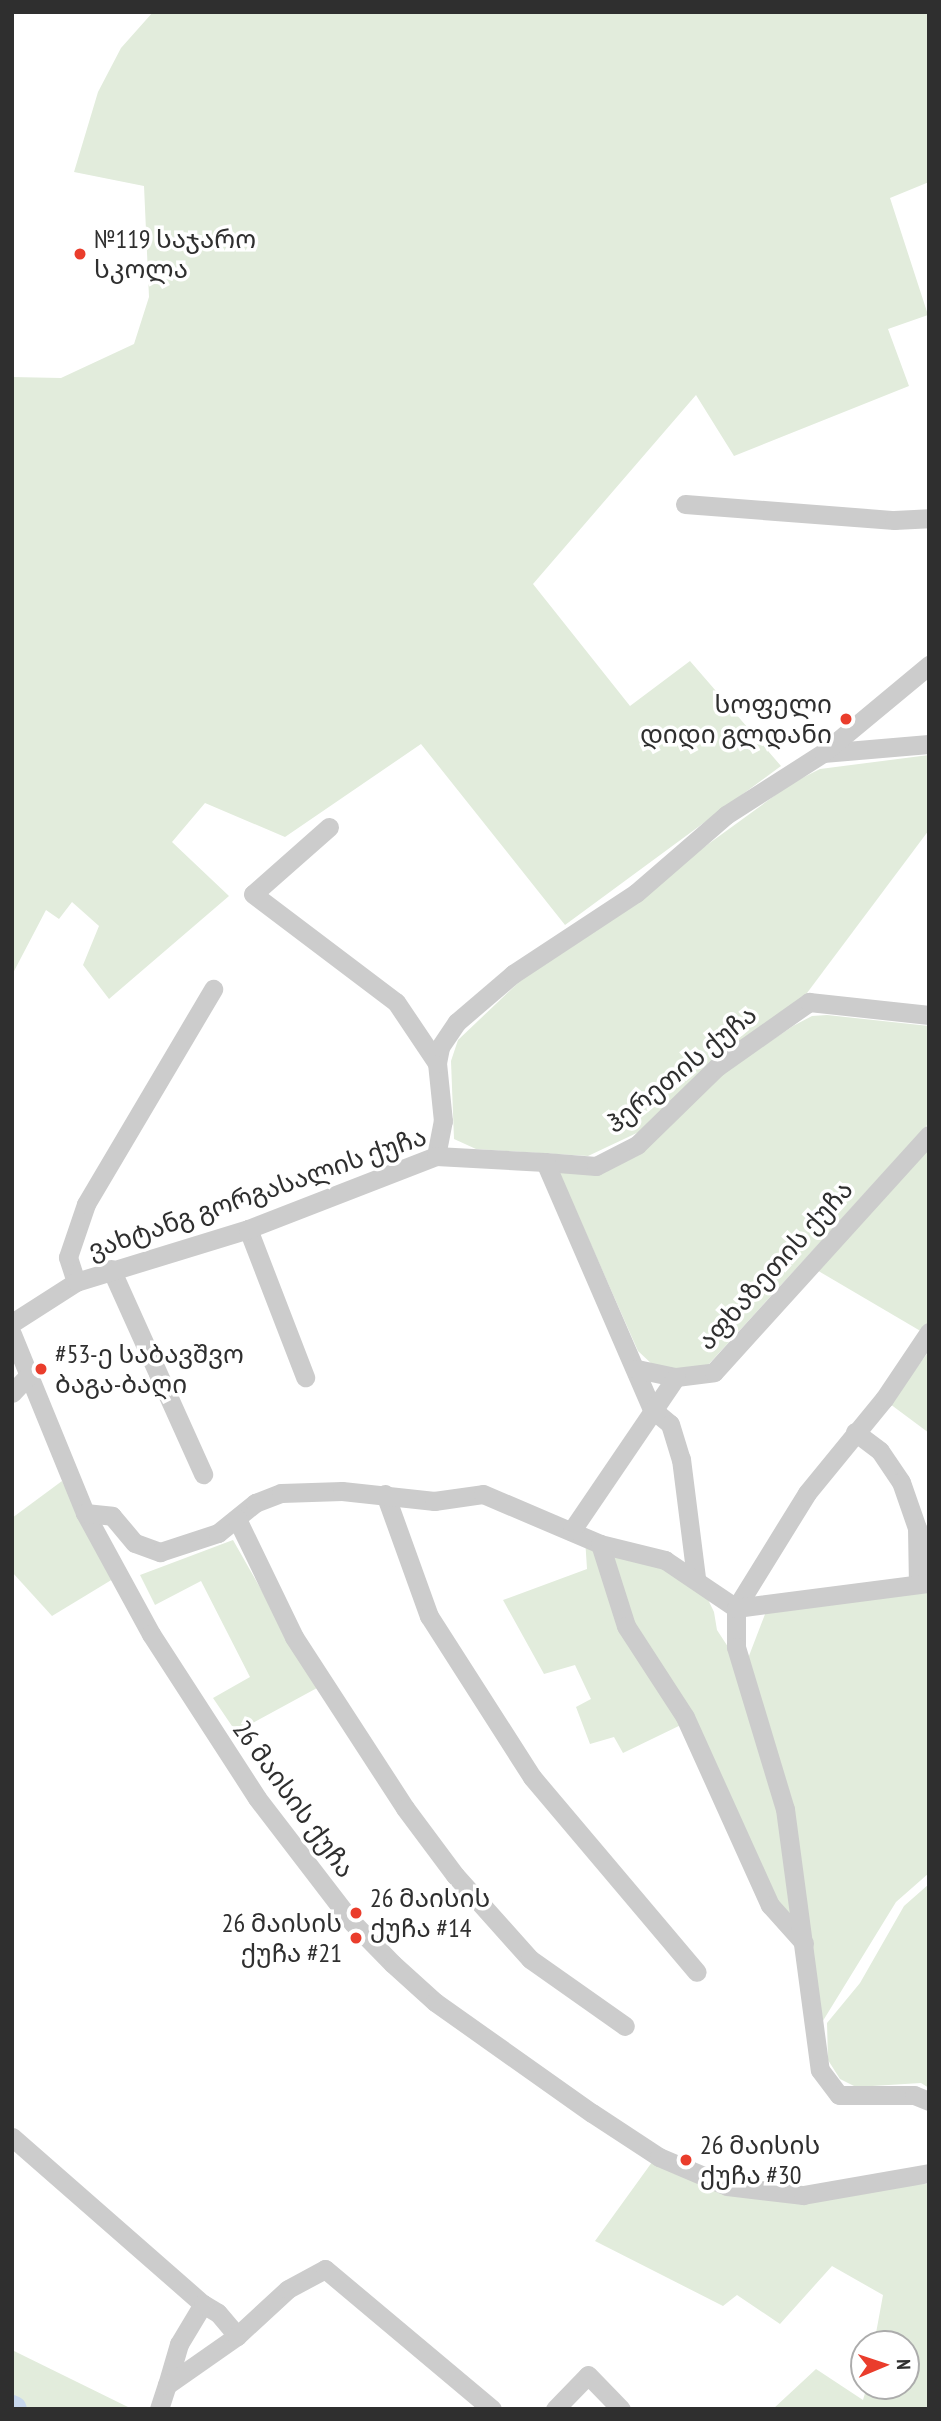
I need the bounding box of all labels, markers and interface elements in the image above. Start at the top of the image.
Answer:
place label: №119 საჯარო სკოლა [94,223,256,284]
marker: №119 საჯარო სკოლა [72,246,88,262]
place label: სოფელი დიდი გლდანი [640,688,832,750]
marker: სოფელი დიდი გლდანი [838,711,854,727]
street label: ჰერეთის ქუჩა [599,999,763,1139]
street label: ვახტანგ გორგასალის ქუჩა [84,1120,430,1266]
street label: აფხაზეთის ქუჩა [691,1174,859,1356]
place label: #53-ე საბავშვო ბაგა-ბაღი [55,1338,244,1400]
marker: #53-ე საბავშვო ბაგა-ბაღი [33,1361,49,1377]
street label: 26 მაისის ქუჩა [227,1714,361,1884]
place label: 26 მაისის ქუჩა #14 [370,1882,490,1944]
marker: 26 მაისის ქუჩა #14 [348,1905,364,1921]
place label: 26 მაისის ქუჩა #21 [222,1907,342,1968]
marker: 26 მაისის ქუჩა #21 [348,1930,364,1946]
place label: 26 მაისის ქუჩა #30 [700,2129,820,2190]
marker: 26 მაისის ქუჩა #30 [678,2152,694,2168]
north arrow [850,2330,920,2400]
text: N [892,2359,916,2370]

